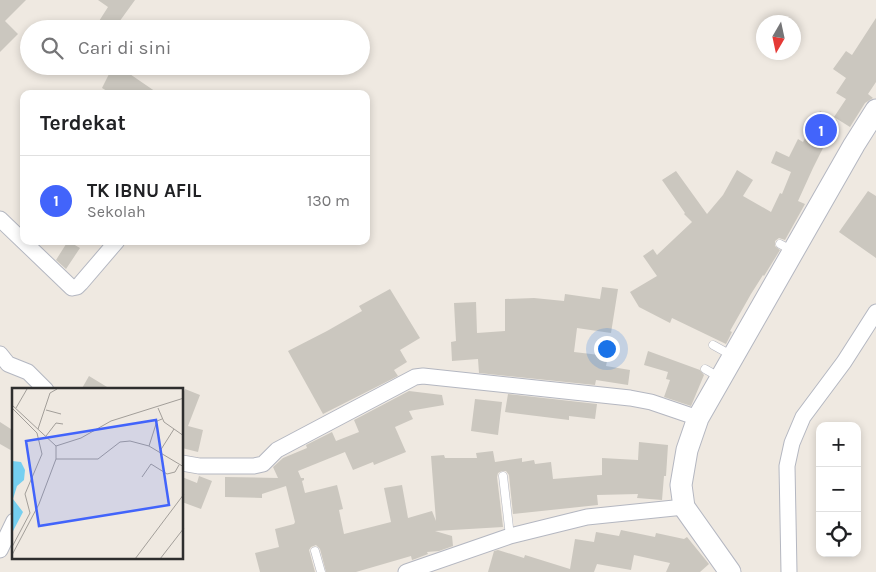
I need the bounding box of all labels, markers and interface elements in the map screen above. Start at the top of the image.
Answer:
north arrow [756,15,801,60]
search box [20,20,370,75]
icon: search [38,34,66,62]
text: Cari di sini [78,37,171,59]
text: Terdekat [40,111,126,135]
pin: 1 [805,111,837,149]
text: TK IBNU AFIL [87,180,201,202]
text: 1 [53,191,59,210]
text: 130 m [307,191,350,210]
text: Sekolah [87,202,146,221]
your location [594,336,620,362]
inset map [12,388,184,560]
map controls [816,422,861,557]
button: + [816,422,861,467]
button: − [816,467,861,512]
button: locate [816,512,861,557]

